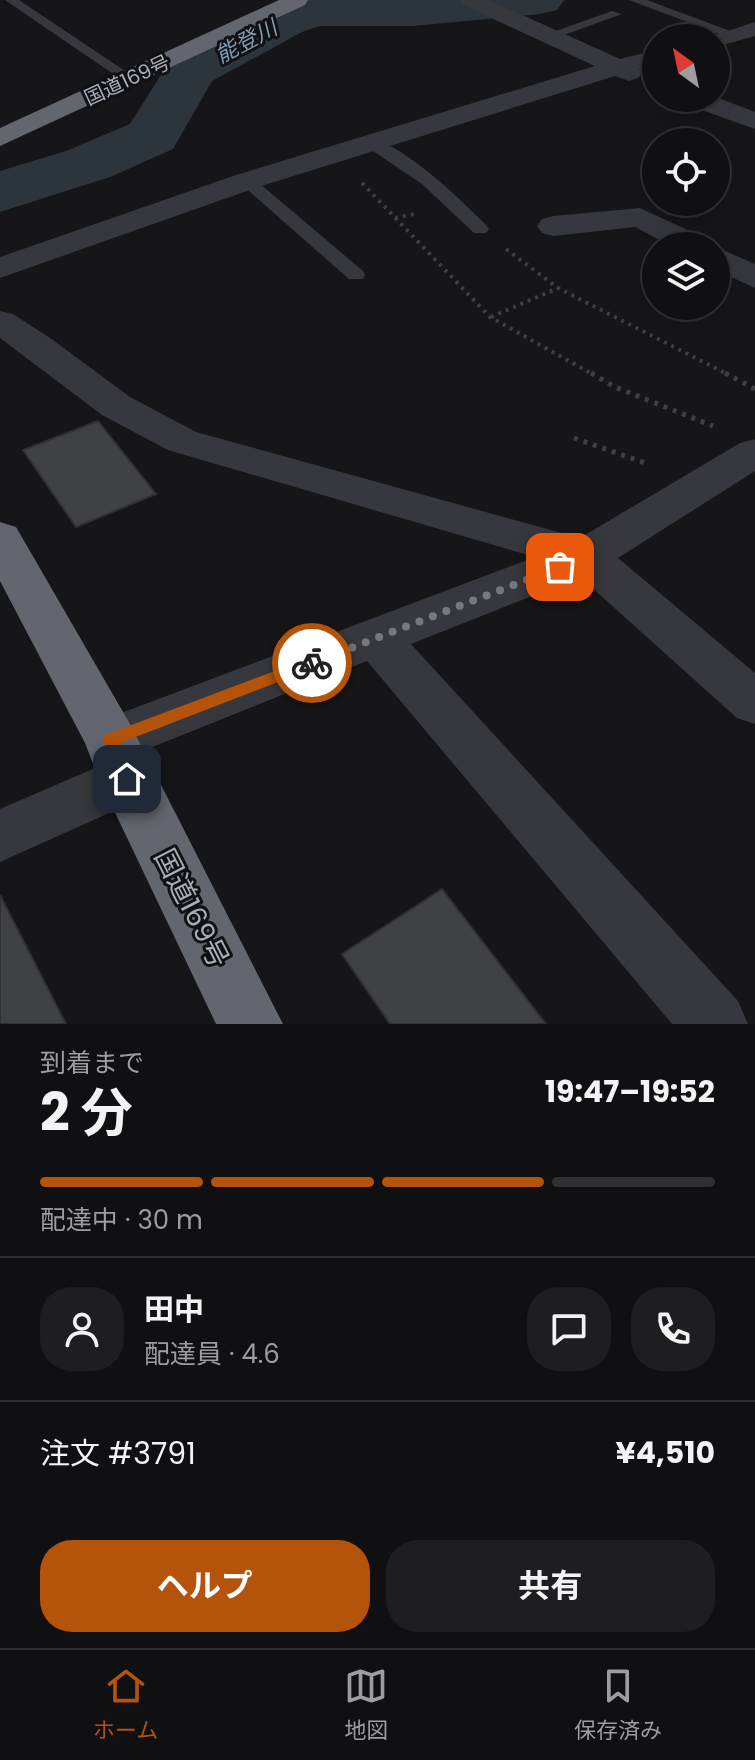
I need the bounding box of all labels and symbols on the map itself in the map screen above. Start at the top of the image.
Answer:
water label: 能登川 [210,11,284,71]
north arrow [642,24,730,112]
street label: 国道169号 [80,48,174,112]
pin [526,533,594,601]
courier [272,623,352,703]
pin [93,745,161,813]
street label: 国道169号 [145,842,238,974]

